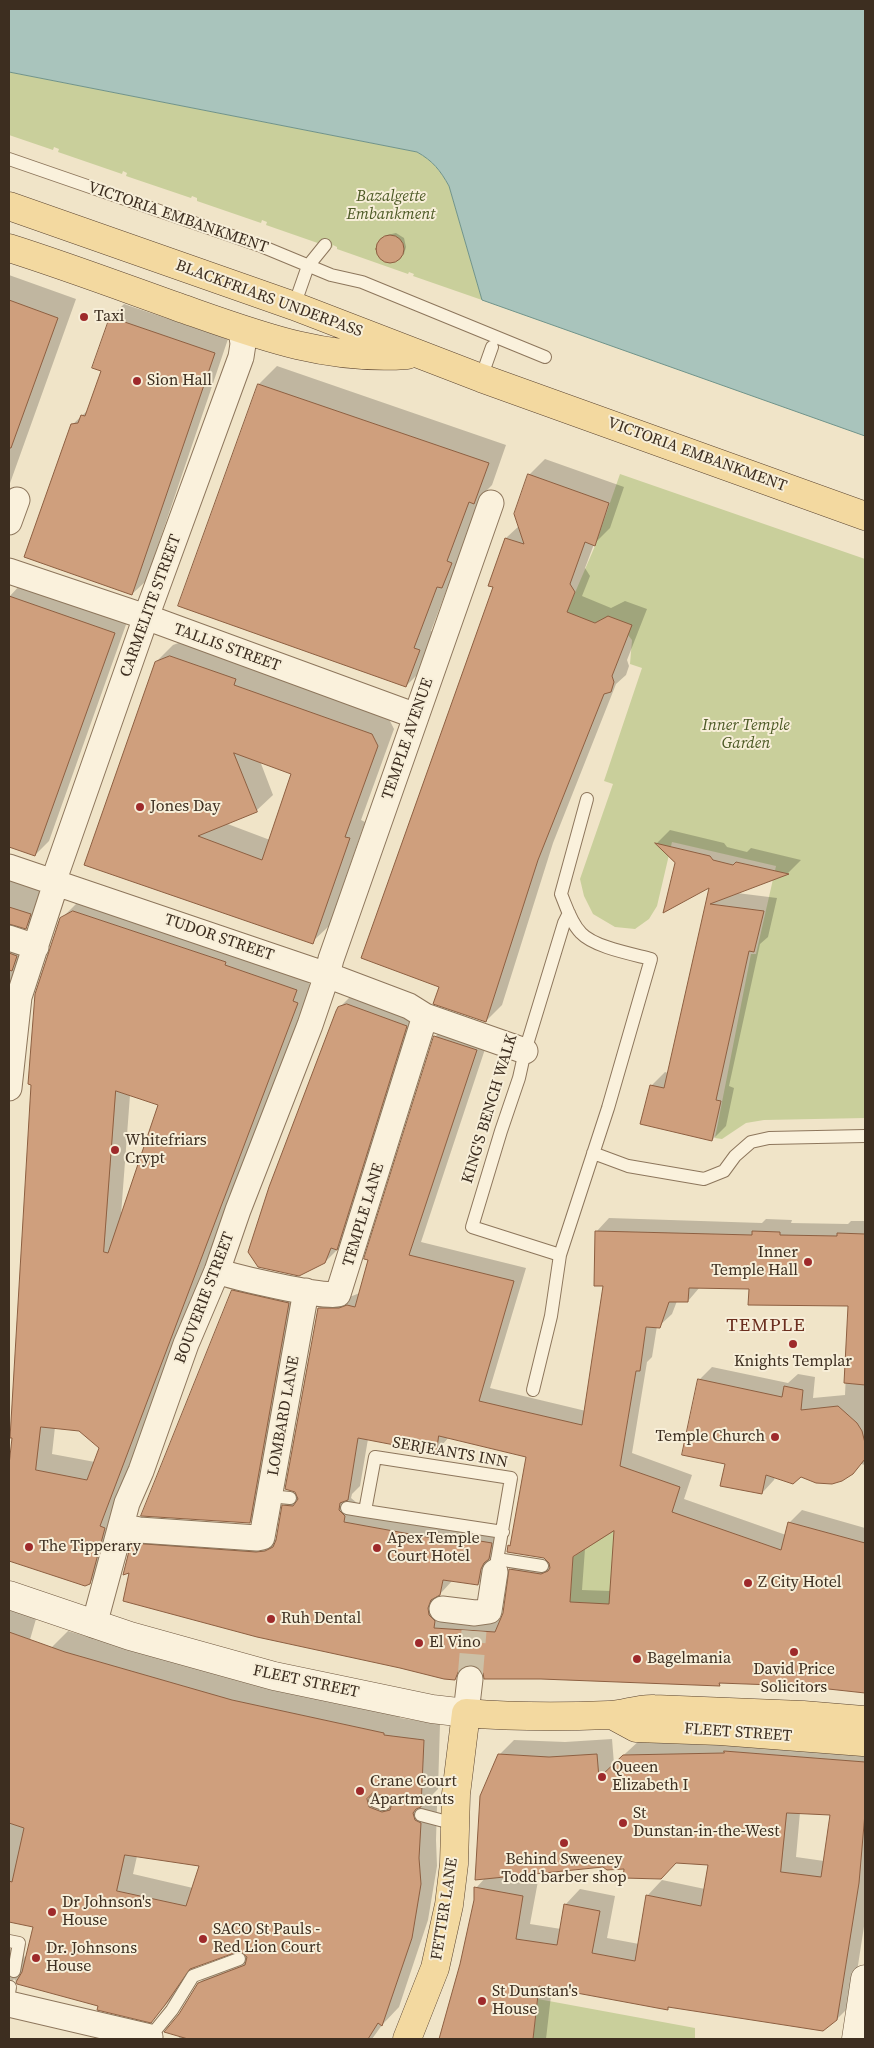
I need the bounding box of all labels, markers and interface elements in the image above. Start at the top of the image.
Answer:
street label: VICTORIA EMBANKMENT [85,178,271,258]
park label: Bazalgette Embankment [347,187,435,225]
street label: BLACKFRIARS UNDERPASS [173,256,365,342]
place label: Taxi [94,307,124,327]
marker: Taxi [78,311,90,323]
place label: Sion Hall [147,371,212,391]
marker: Sion Hall [131,375,143,387]
street label: VICTORIA EMBANKMENT [605,414,789,496]
street label: CARMELITE STREET [116,532,186,680]
street label: TALLIS STREET [171,620,283,676]
street label: TEMPLE AVENUE [378,676,438,802]
park label: Inner Temple Garden [702,716,790,754]
place label: Jones Day [150,797,221,817]
marker: Jones Day [134,801,146,813]
street label: TUDOR STREET [162,910,276,966]
street label: KING'S BENCH WALK [458,1032,522,1186]
place label: Whitefriars Crypt [125,1131,207,1169]
marker: Whitefriars Crypt [109,1144,121,1156]
street label: TEMPLE LANE [339,1161,389,1269]
street label: BOUVERIE STREET [171,1229,239,1367]
place label: Inner Temple Hall [711,1243,798,1281]
marker: Inner Temple Hall [802,1256,814,1268]
district label: TEMPLE [726,1315,806,1337]
marker: Knights Templar [787,1338,799,1350]
place label: Knights Templar [734,1352,852,1372]
street label: LOMBARD LANE [264,1355,304,1477]
place label: Temple Church [655,1427,765,1447]
marker: Temple Church [769,1431,781,1443]
street label: SERJEANTS INN [391,1433,509,1473]
place label: Apex Temple Court Hotel [387,1529,480,1567]
place label: The Tipperary [39,1537,141,1557]
marker: The Tipperary [23,1541,35,1553]
marker: Apex Temple Court Hotel [371,1542,383,1554]
place label: Z City Hotel [758,1573,841,1593]
marker: Z City Hotel [742,1577,754,1589]
place label: Ruh Dental [281,1609,361,1629]
marker: Ruh Dental [265,1613,277,1625]
place label: El Vino [429,1633,481,1653]
marker: El Vino [413,1637,425,1649]
marker: David Price Solicitors [788,1646,800,1658]
place label: Bagelmania [647,1649,731,1669]
marker: Bagelmania [631,1653,643,1665]
place label: David Price Solicitors [753,1660,835,1698]
street label: FLEET STREET [251,1661,361,1703]
street label: FLEET STREET [683,1720,793,1746]
place label: Queen Elizabeth I [612,1758,688,1796]
marker: Queen Elizabeth I [596,1771,608,1783]
place label: Crane Court Apartments [370,1772,457,1810]
marker: Crane Court Apartments [354,1785,366,1797]
place label: St Dunstan-in-the-West [633,1804,779,1842]
marker: St Dunstan-in-the-West [617,1817,629,1829]
marker: Behind Sweeney Todd barber shop [558,1837,570,1849]
place label: Behind Sweeney Todd barber shop [501,1850,627,1888]
street label: FETTER LANE [427,1856,463,1962]
place label: Dr Johnson's House [62,1893,151,1931]
marker: Dr Johnson's House [46,1906,58,1918]
place label: SACO St Pauls - Red Lion Court [213,1920,321,1958]
marker: SACO St Pauls - Red Lion Court [197,1933,209,1945]
place label: Dr. Johnsons House [46,1939,137,1977]
marker: Dr. Johnsons House [30,1952,42,1964]
place label: St Dunstan's House [492,1982,578,2020]
marker: St Dunstan's House [476,1995,488,2007]

